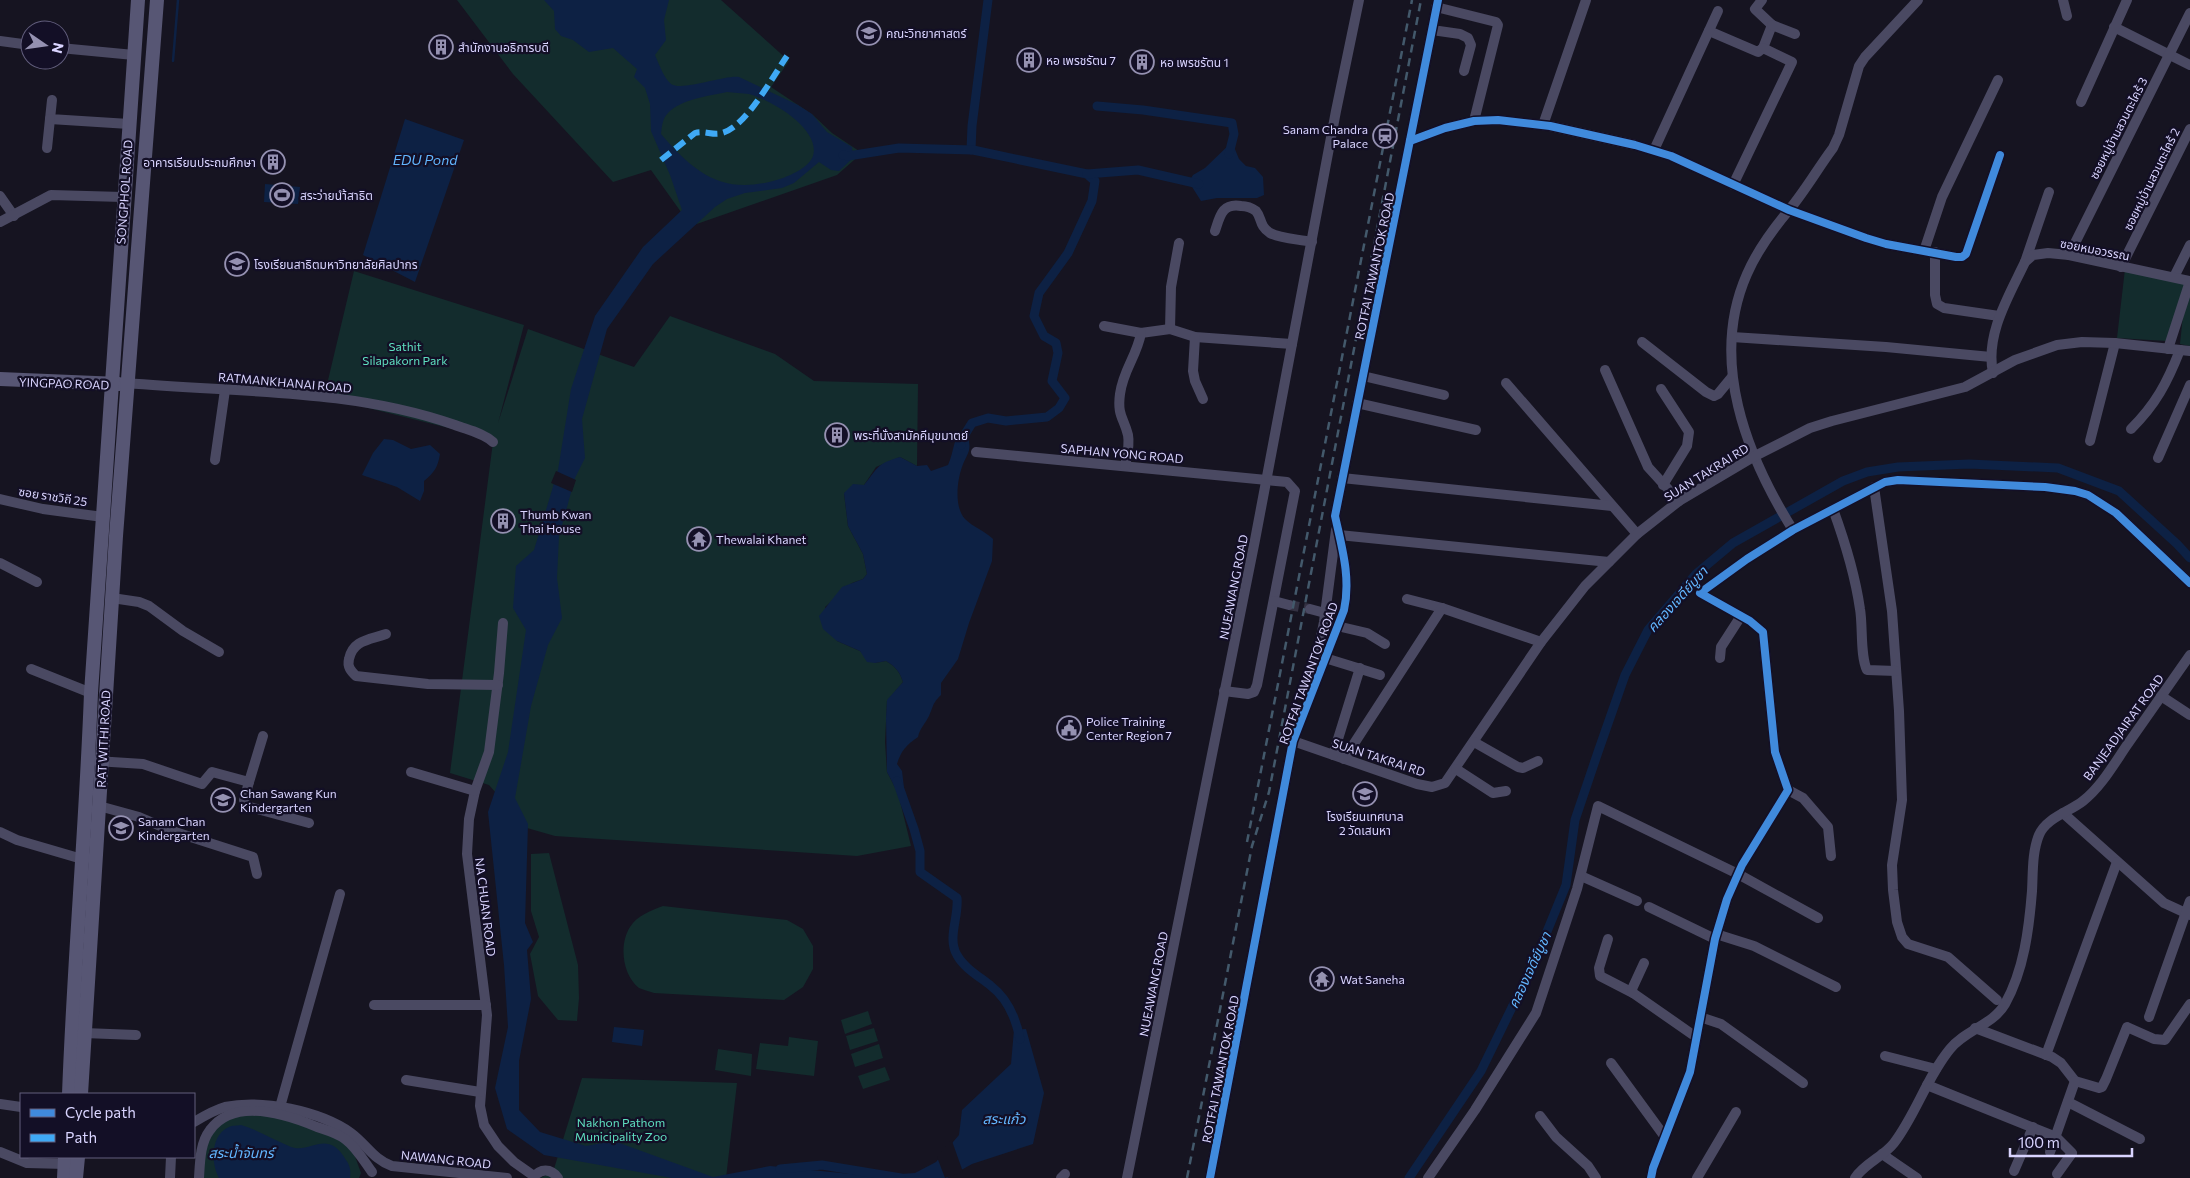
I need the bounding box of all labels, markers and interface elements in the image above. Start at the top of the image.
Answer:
north arrow [20,20,70,70]
school or university icon: คณะวิทยาศาสตร์ [856,20,882,46]
place label: คณะวิทยาศาสตร์ [886,26,967,40]
building icon: สำนักงานอธิการบดี [428,34,454,60]
place label: สำนักงานอธิการบดี [458,40,549,54]
text: N [49,41,68,55]
building icon: หอ เพรชรัตน 7 [1016,47,1042,73]
building icon: หอ เพรชรัตน 1 [1129,49,1155,75]
place label: หอ เพรชรัตน 7 [1046,53,1116,67]
place label: หอ เพรชรัตน 1 [1160,55,1229,69]
street label: ซอยหมู่บ้านสวนตะไคร้ 3 [2086,75,2151,182]
place label: Sanam Chandra Palace [1283,122,1368,150]
station icon: Sanam Chandra Palace [1372,123,1398,149]
street label: ซอยหมู่บ้านสวนตะไคร้ 2 [2120,125,2183,233]
street label: SONGPHOL ROAD [113,139,135,245]
building icon: อาคารเรียนประถมศึกษา [260,149,286,175]
water label: EDU Pond [393,151,458,168]
place label: อาคารเรียนประถมศึกษา [143,155,256,169]
sports icon: สระว่ายนำ้สาธิต [269,182,295,208]
place label: สระว่ายนำ้สาธิต [300,188,373,202]
street label: ROTFAI TAWANTOK ROAD [1352,191,1396,341]
street label: ซอยหมอวรรณ [2059,235,2131,263]
school or university icon: โรงเรียนสาธิตมหาวิทยาลัยศิลปากร [224,251,250,277]
place label: โรงเรียนสาธิตมหาวิทยาลัยศิลปากร [254,257,418,271]
park label: Sathit Silapakorn Park [362,339,448,367]
street label: RATMANKHANAI ROAD [218,369,353,395]
street label: YINGPAO ROAD [19,374,110,392]
building icon: พระที่นั่งสามัคคีมุขมาตย์ [824,422,850,448]
place label: พระที่นั่งสามัคคีมุขมาตย์ [854,427,968,443]
street label: SUAN TAKRAI RD [1661,440,1751,504]
street label: SAPHAN YONG ROAD [1060,441,1184,465]
street label: ซอย ราชวิถี 25 [18,484,88,508]
place label: Thumb Kwan Thai House [520,507,591,535]
building icon: Thumb Kwan Thai House [490,508,516,534]
temple icon: Thewalai Khanet [686,526,712,552]
place label: Thewalai Khanet [716,532,807,546]
street label: NUEAWANG ROAD [1216,533,1250,641]
water label: คลองเจดีย์บูชา [1643,562,1712,636]
street label: ROTFAI TAWANTOK ROAD [1276,600,1340,746]
street label: BANJEADJAIRAT ROAD [2080,671,2167,783]
street label: RAT WITHI ROAD [93,690,113,788]
place label: Police Training Center Region 7 [1086,714,1172,742]
public building icon: Police Training Center Region 7 [1056,715,1082,741]
street label: SUAN TAKRAI RD [1331,735,1427,779]
school or university icon: โรงเรียนเทศบาล 2 วัดเสนหา [1352,781,1378,807]
place label: Chan Sawang Kun Kindergarten [240,786,337,814]
school or university icon: Chan Sawang Kun Kindergarten [210,787,236,813]
place label: โรงเรียนเทศบาล 2 วัดเสนหา [1327,809,1404,837]
place label: Sanam Chan Kindergarten [138,814,210,842]
school or university icon: Sanam Chan Kindergarten [108,815,134,841]
street label: NA CHUAN ROAD [473,857,499,957]
water label: คลองเจดีย์บูชา [1504,928,1556,1011]
street label: NUEAWANG ROAD [1136,930,1170,1038]
temple icon: Wat Saneha [1309,966,1335,992]
place label: Wat Saneha [1340,972,1405,986]
street label: ROTFAI TAWANTOK ROAD [1199,994,1241,1144]
legend [20,1093,195,1158]
text: Cycle path [65,1103,136,1121]
water label: สระแก้ว [983,1110,1027,1127]
park label: Nakhon Pathom Municipality Zoo [575,1115,667,1143]
scale bar [2010,1126,2132,1158]
text: Path [65,1128,97,1146]
text: 100 m [2018,1133,2060,1151]
water label: สระน้ำจันทร์ [208,1143,277,1161]
street label: NAWANG ROAD [400,1147,492,1171]

